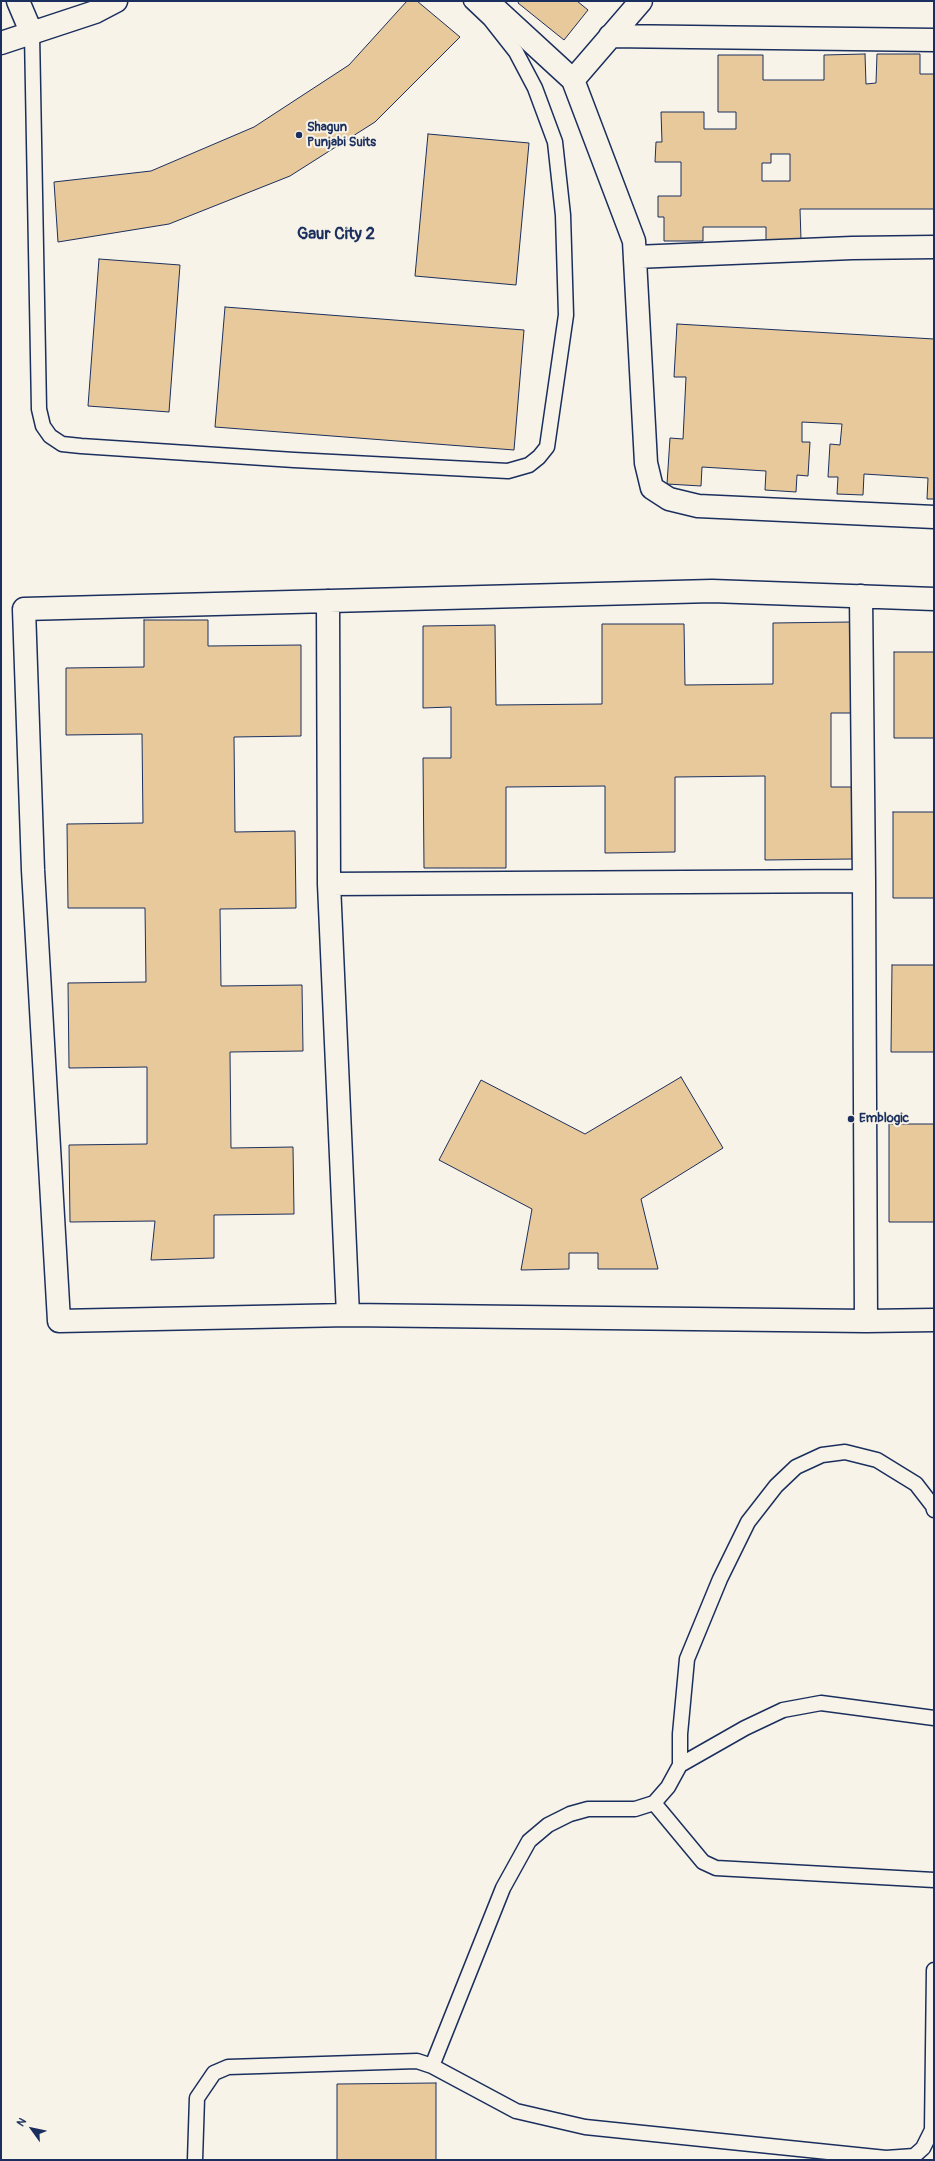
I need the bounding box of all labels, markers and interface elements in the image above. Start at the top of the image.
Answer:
place label: Shagun Punjabi Suits [307,120,376,151]
marker: Shagun Punjabi Suits [294,130,304,140]
district label: Gaur City 2 [297,225,375,245]
place label: Emblogic [859,1111,909,1127]
marker: Emblogic [846,1114,856,1124]
north arrow [12,2109,52,2149]
text: N [14,2116,29,2129]

